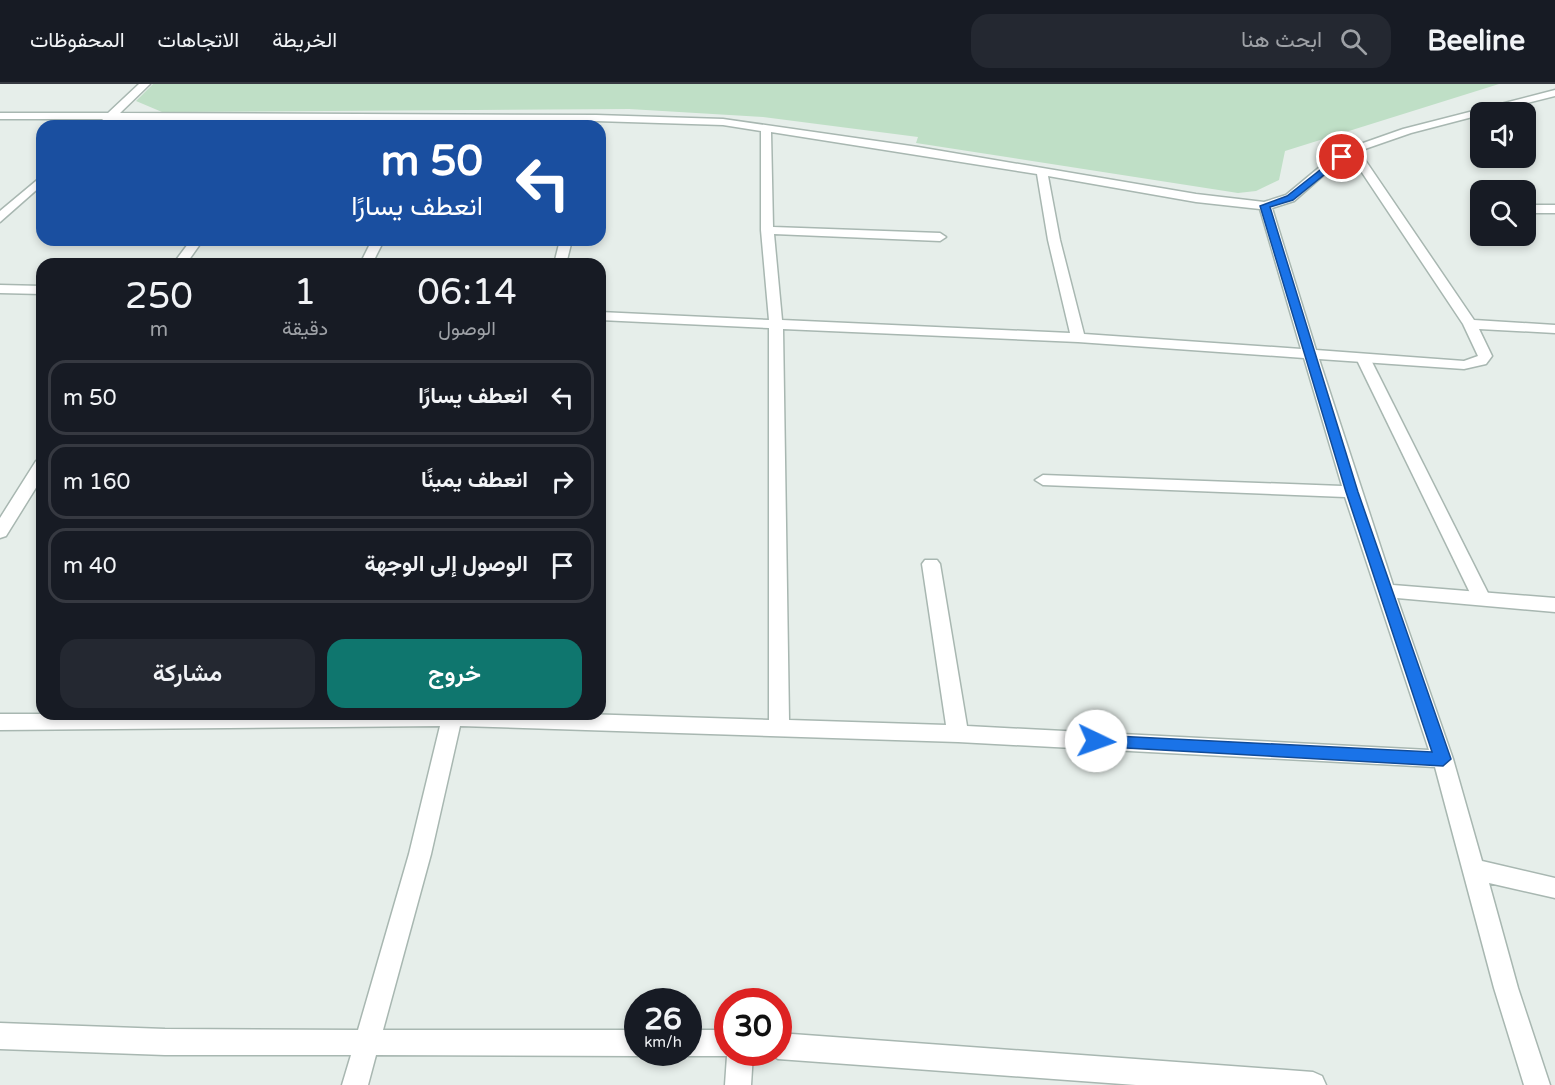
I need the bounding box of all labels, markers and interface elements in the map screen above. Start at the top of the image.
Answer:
search box [971,14,1391,68]
text: Beeline [1427,24,1525,58]
icon: search [1337,25,1370,58]
text: ابحث هنا [1241,27,1322,53]
text: المحفوظات [30,28,125,53]
text: الاتجاهات [158,28,239,53]
text: الخريطة [272,28,337,53]
map controls [1470,102,1536,246]
button: sound [1470,102,1536,168]
pin [1316,131,1367,182]
text: 50 m [381,136,483,187]
icon: arrive [1325,140,1358,173]
icon: left [504,144,582,222]
button: search [1470,180,1536,246]
text: انعطف يسارًا [351,190,483,223]
text: 1 [294,271,316,314]
text: 06:14 [417,271,517,314]
text: 250 [125,275,193,318]
text: دقيقة [282,317,328,341]
text: الوصول [438,317,496,341]
text: m [150,318,168,342]
icon: left [546,381,579,414]
text: انعطف يسارًا [418,383,528,409]
text: 50 m [63,385,117,411]
icon: right [546,465,579,498]
text: انعطف يمينًا [421,467,528,493]
text: 160 m [63,469,130,495]
icon: arrive [546,549,579,582]
text: الوصول إلى الوجهة [364,551,528,577]
text: 40 m [63,553,117,579]
button: مشاركة [60,639,315,708]
button: خروج [327,639,582,708]
position arrow [1064,709,1128,773]
speed limit sign: 30 [714,988,792,1066]
text: 26 [644,1001,682,1038]
text: km/h [644,1033,682,1051]

